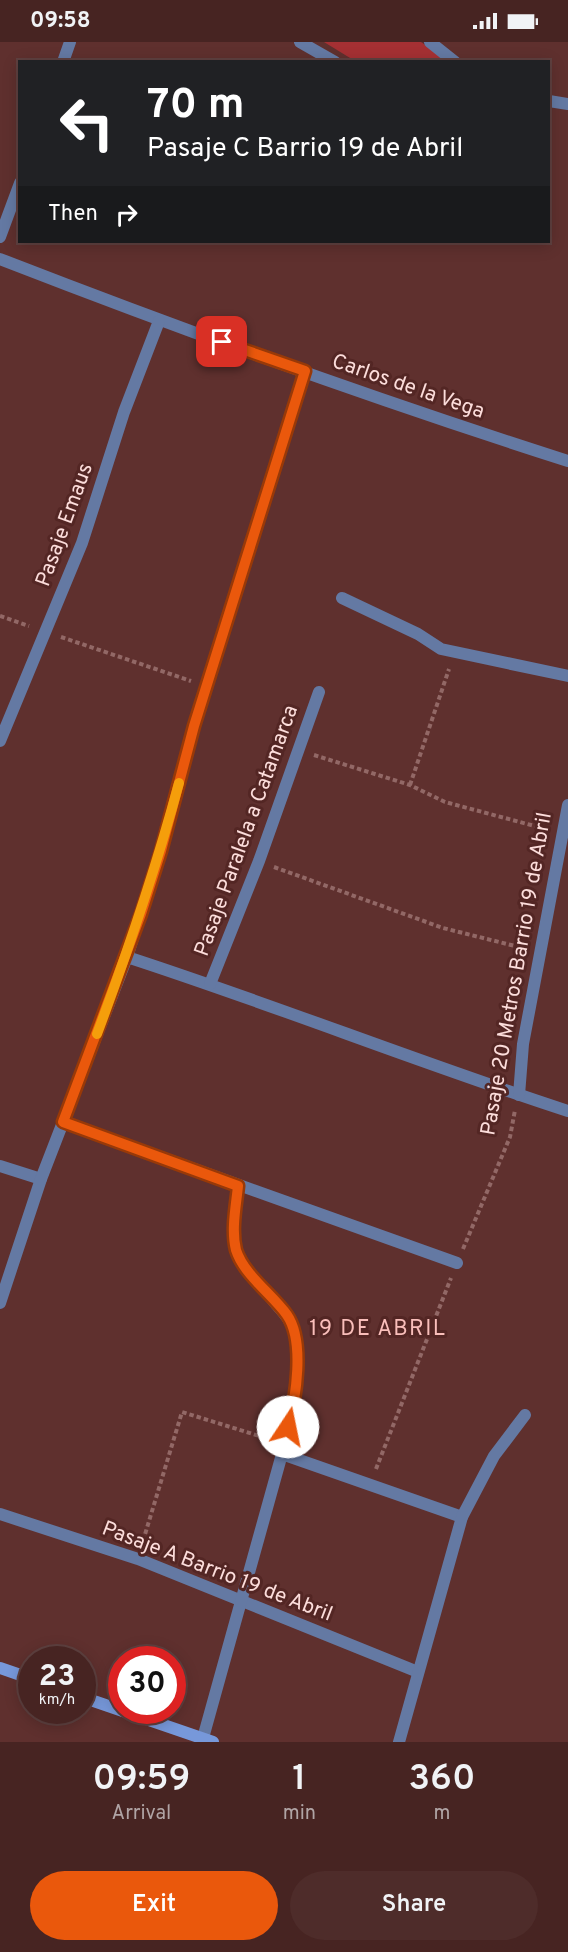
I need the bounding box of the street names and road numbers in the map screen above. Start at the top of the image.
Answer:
street label: Carlos de la Vega [328,348,488,426]
street label: Pasaje Emaus [30,459,100,591]
street label: Pasaje Paralela a Catamarca [189,702,305,960]
street label: Pasaje 20 Metros Barrio 19 de Abril [475,810,559,1138]
street label: Pasaje A Barrio 19 de Abril [98,1515,336,1629]

